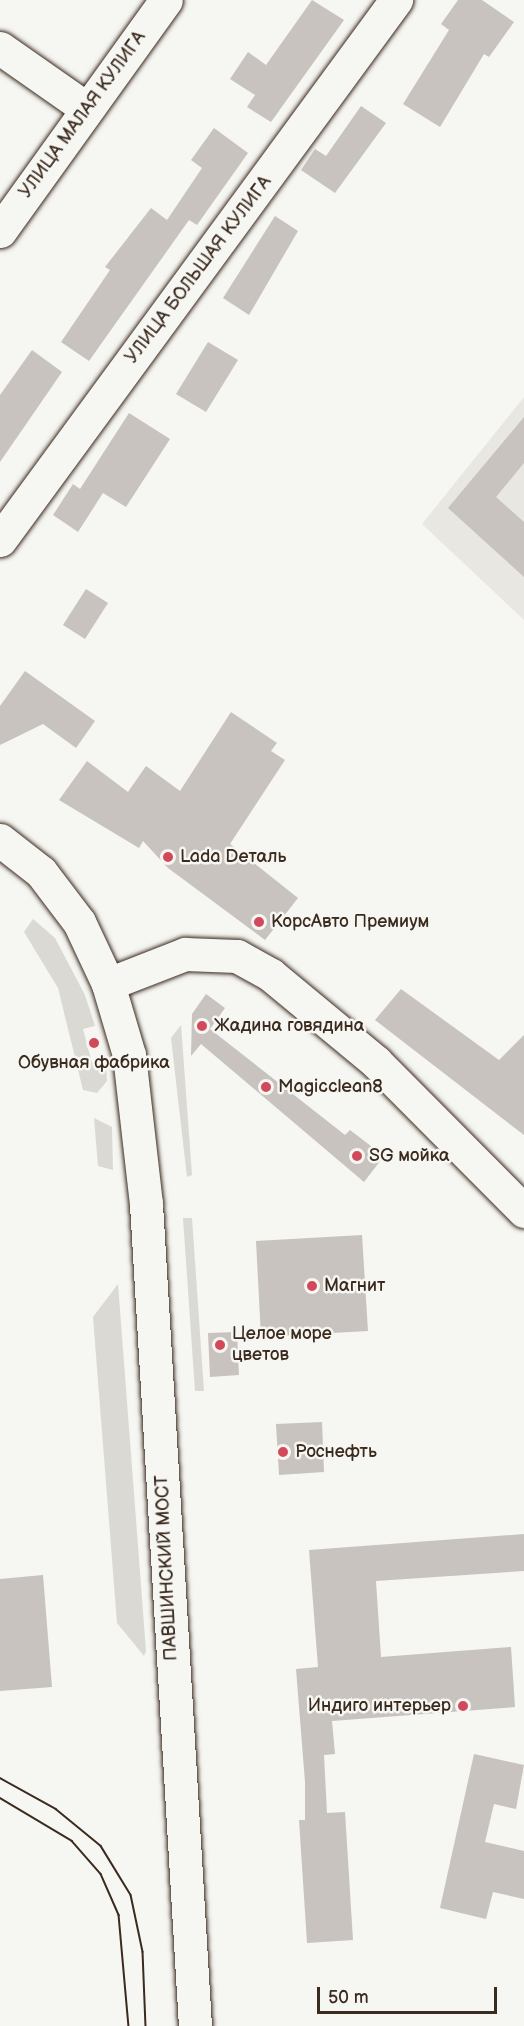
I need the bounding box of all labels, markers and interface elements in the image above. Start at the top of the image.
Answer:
street label: УЛИЦА МАЛАЯ КУЛИГА [15,27,151,203]
street label: УЛИЦА БОЛЬШАЯ КУЛИГА [121,172,277,368]
place label: Lada Dеталь [180,846,286,868]
marker: Lada Dеталь [161,850,175,864]
place label: КорсАвто Премиум [271,911,429,933]
marker: КорсАвто Премиум [252,915,266,929]
place label: Жадина говядина [214,1015,364,1037]
marker: Жадина говядина [195,1019,209,1033]
marker: Обувная фабрика [87,1036,101,1050]
place label: Обувная фабрика [18,1052,170,1074]
place label: Magicclean8 [278,1076,383,1098]
marker: Magicclean8 [259,1080,273,1094]
place label: SG мойка [369,1145,450,1167]
marker: SG мойка [350,1149,364,1163]
place label: Магнит [324,1275,385,1297]
marker: Магнит [305,1279,319,1293]
place label: Целое море цветов [232,1324,332,1366]
marker: Целое море цветов [213,1338,227,1352]
place label: Роснефть [295,1441,377,1463]
marker: Роснефть [276,1445,290,1459]
street label: ПАВШИНСКИЙ МОСТ [151,1475,183,1661]
place label: Индиго интерьер [308,1695,451,1717]
marker: Индиго интерьер [456,1699,470,1713]
scale bar [320,1975,500,2013]
text: 50 m [328,1987,369,2008]

